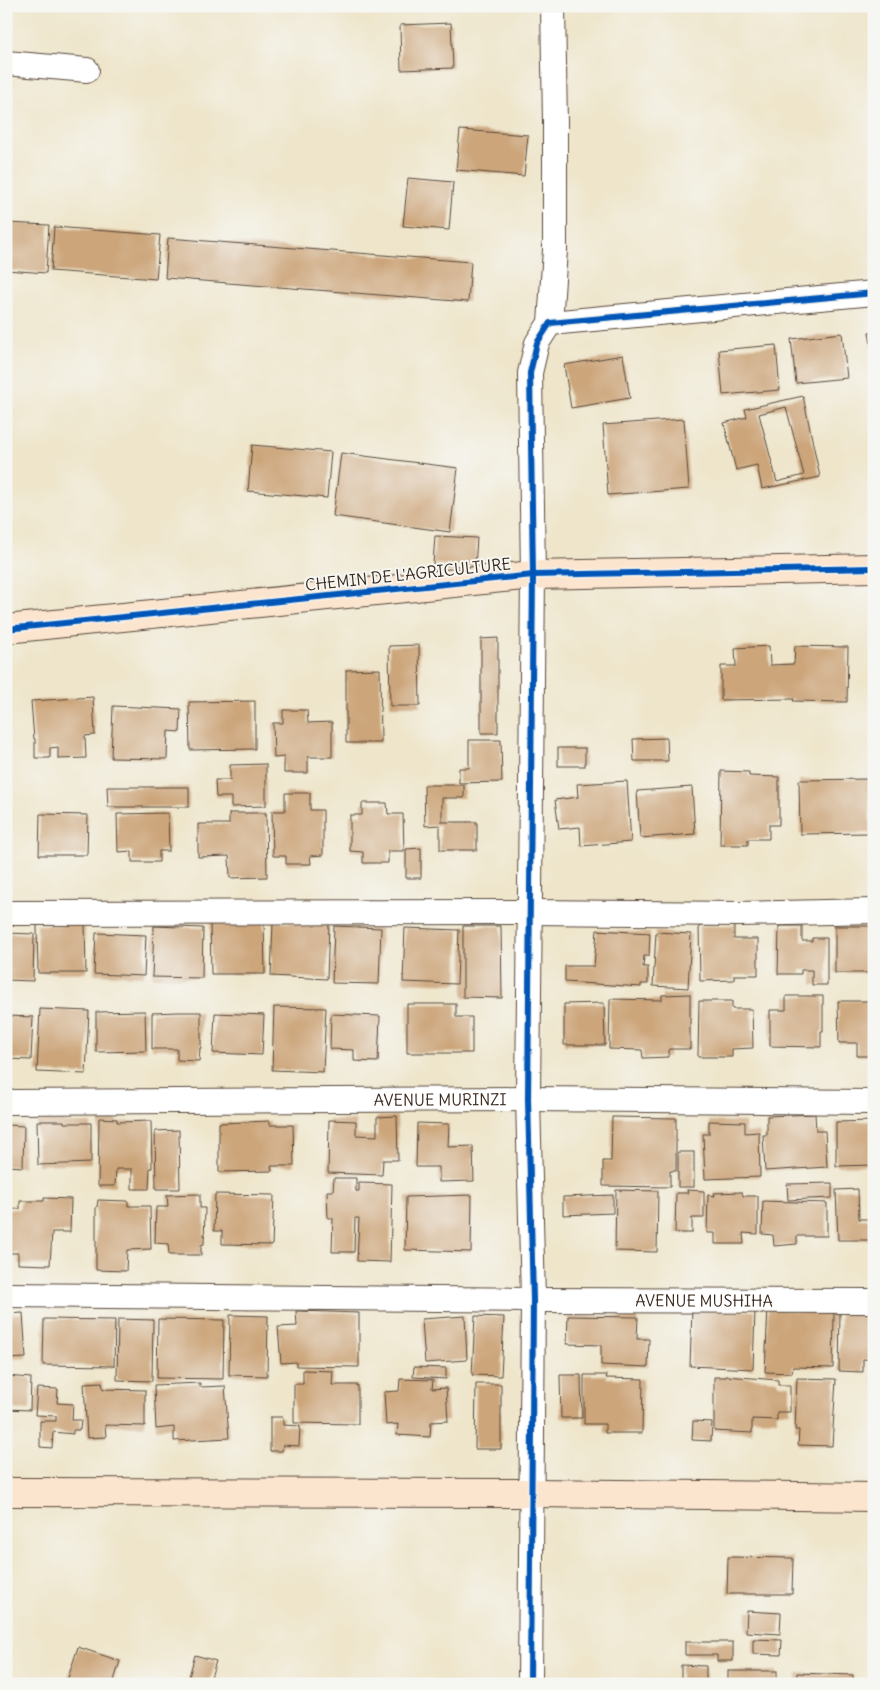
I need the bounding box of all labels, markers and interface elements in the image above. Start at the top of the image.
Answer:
street label: CHEMIN DE L'AGRICULTURE [304,553,512,595]
street label: AVENUE MURINZI [374,1089,506,1110]
street label: AVENUE MUSHIHA [635,1290,773,1311]

